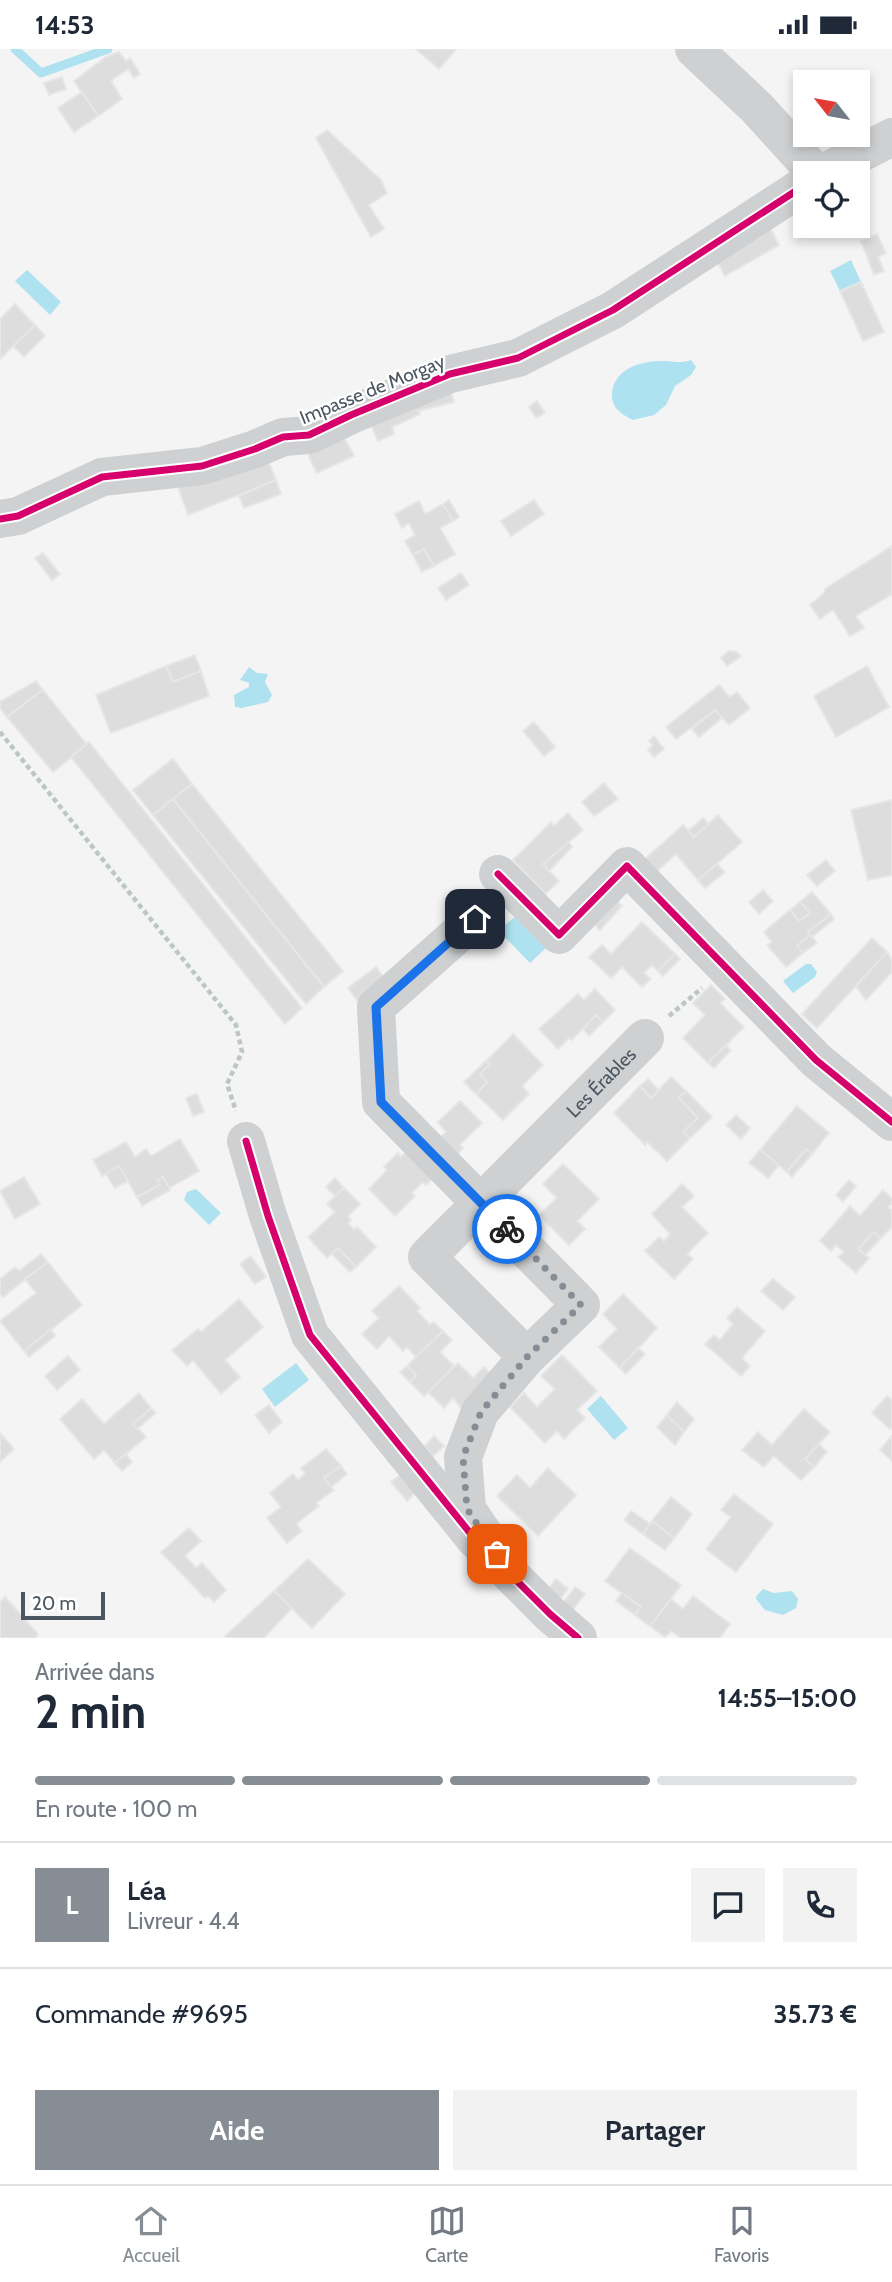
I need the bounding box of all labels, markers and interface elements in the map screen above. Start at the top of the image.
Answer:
text: 14:53 [35,9,95,41]
north arrow [793,70,870,147]
map controls [793,70,870,238]
button: locate [793,161,870,238]
street label: Impasse de Morgay [296,350,449,429]
pin [445,889,505,949]
icon: home [456,900,494,938]
street label: Les Érables [562,1043,641,1122]
courier [472,1194,542,1264]
icon: bike [488,1210,526,1248]
pin [467,1524,527,1584]
icon: bag [478,1535,516,1573]
scale bar [21,1589,105,1621]
text: 20 m [32,1592,76,1615]
text: Arrivée dans [35,1658,155,1686]
text: 14:55–15:00 [717,1682,857,1714]
text: 2 min [35,1684,146,1740]
text: En route · 100 m [35,1795,197,1823]
button: chat [691,1868,765,1942]
button: phone [783,1868,857,1942]
text: Léa [127,1875,166,1907]
text: L [65,1889,79,1921]
text: Livreur · 4.4 [127,1907,240,1935]
text: Commande #9695 [35,1998,248,2030]
text: 35.73 € [773,1998,857,2030]
button: Aide [35,2090,439,2170]
button: Partager [453,2090,857,2170]
tab: Accueil [123,2202,180,2267]
tab: Carte [425,2202,468,2267]
tab: Favoris [714,2202,769,2267]

